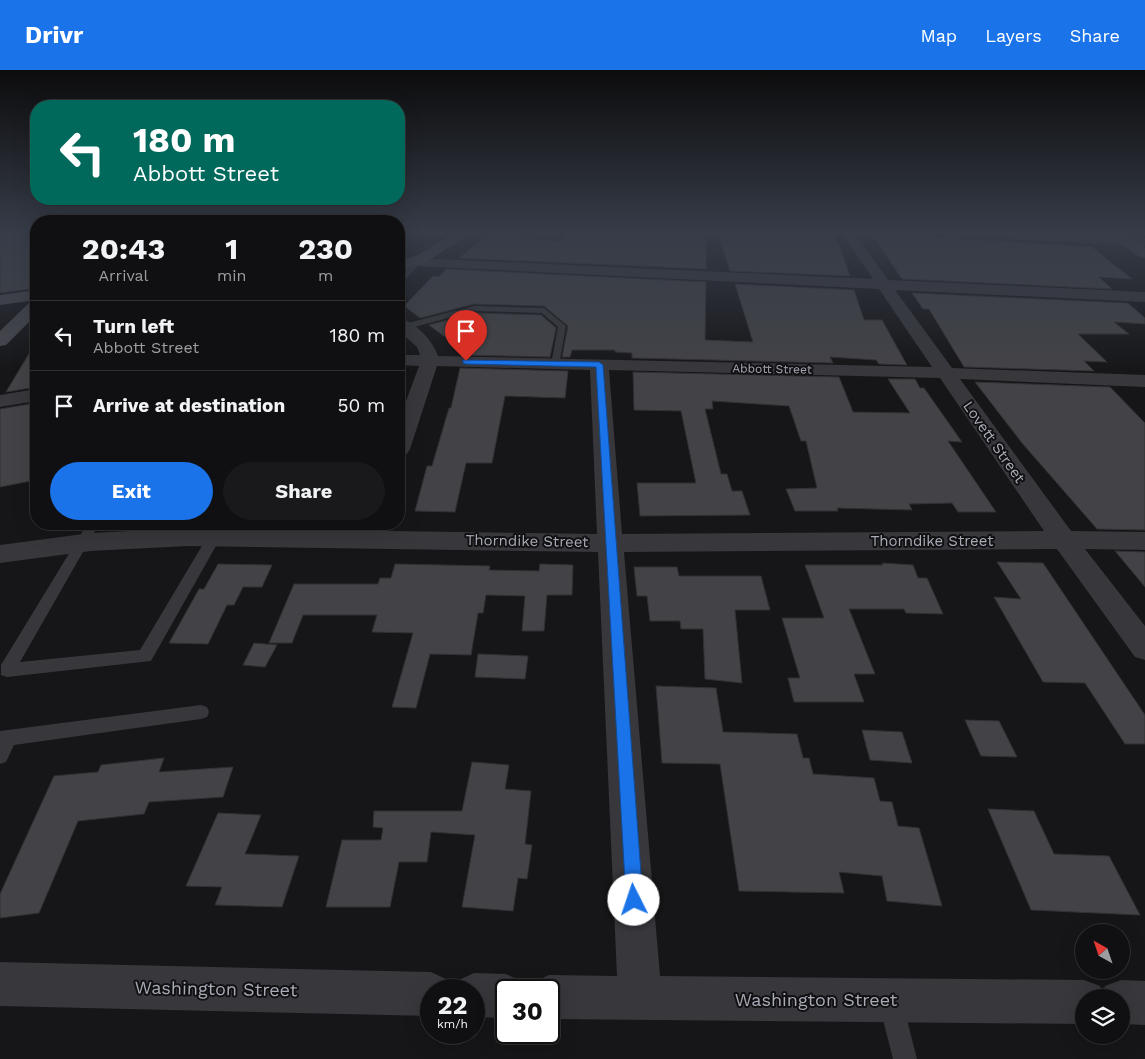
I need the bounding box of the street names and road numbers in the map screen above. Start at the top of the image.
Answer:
street label: Abbott Street [732,361,812,377]
street label: Lovett Street [959,398,1029,487]
street label: Thorndike Street [465,531,589,551]
street label: Thorndike Street [870,532,994,550]
street label: Washington Street [134,977,298,1000]
street label: Washington Street [735,989,898,1010]

